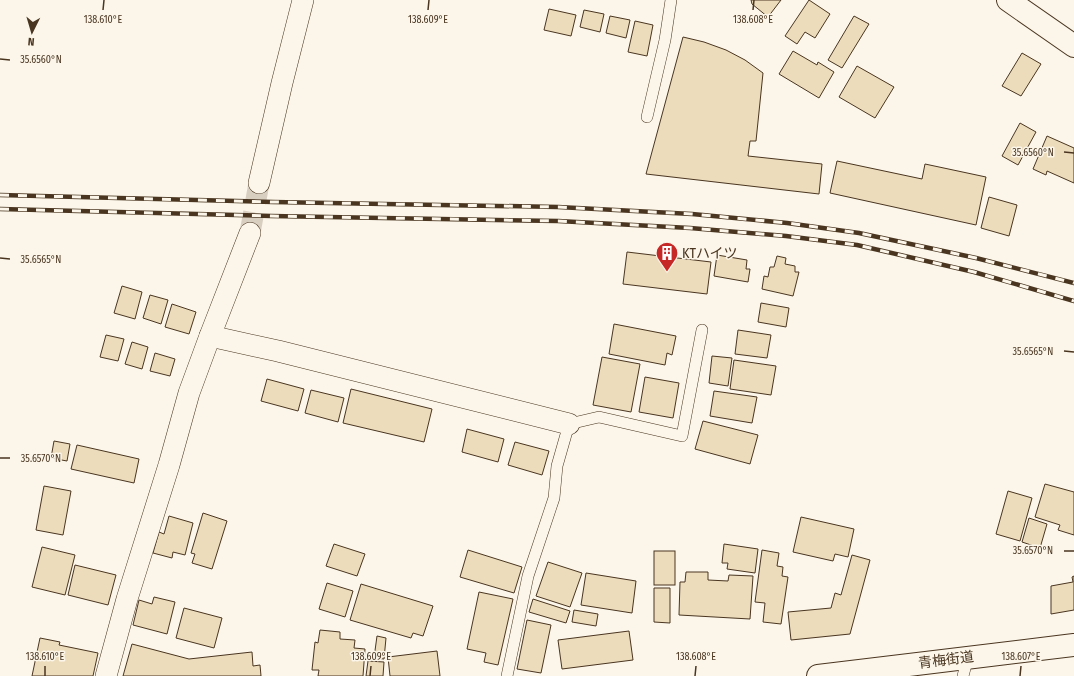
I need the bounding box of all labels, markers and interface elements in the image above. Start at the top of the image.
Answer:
north arrow [12,12,52,52]
text: 138.610°E [84,14,123,26]
text: 138.609°E [408,14,448,26]
text: 138.608°E [733,14,773,26]
text: N [27,35,35,48]
text: 35.6560°N [20,54,62,66]
text: 35.6560°N [1012,147,1054,159]
building icon: KTハイツ [654,240,680,273]
place label: KTハイツ [682,245,738,262]
text: 35.6565°N [21,254,61,266]
text: 35.6565°N [1013,346,1053,358]
text: 35.6570°N [21,453,61,465]
text: 35.6570°N [1013,545,1053,557]
street label: 青梅街道 [917,648,975,672]
text: 138.610°E [26,651,65,663]
text: 138.609°E [351,651,391,663]
text: 138.608°E [676,651,716,663]
text: 138.607°E [1002,651,1041,663]

